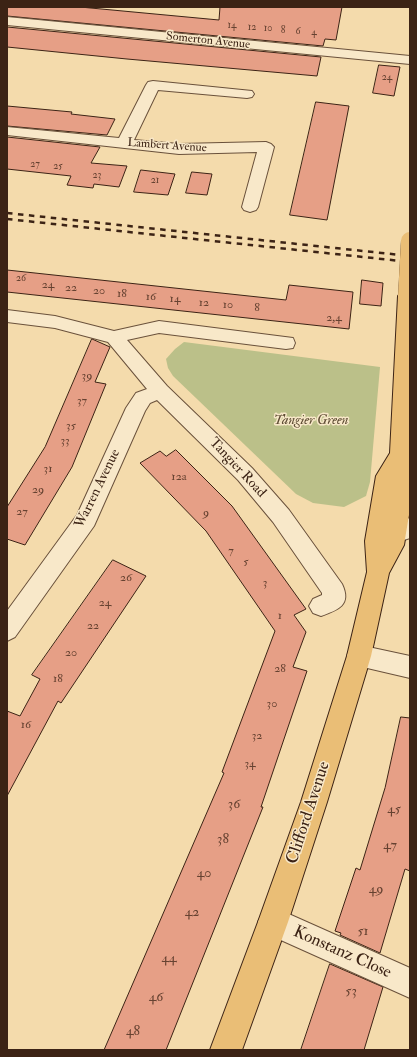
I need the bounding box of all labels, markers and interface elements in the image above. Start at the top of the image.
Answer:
house number: 14 [228,20,236,32]
house number: 12 [248,22,256,34]
house number: 10 [264,23,272,35]
house number: 8 [281,25,285,37]
house number: 6 [295,26,301,38]
house number: 4 [311,27,317,39]
street label: Somerton Avenue [165,29,251,53]
house number: 24 [382,72,392,84]
street label: Lambert Avenue [127,136,207,156]
house number: 27 [30,159,40,171]
house number: 25 [53,161,63,173]
house number: 23 [93,170,101,182]
house number: 21 [151,175,159,187]
house number: 26 [16,273,26,285]
house number: 24 [42,278,54,292]
house number: 22 [65,281,77,295]
house number: 20 [93,284,105,298]
house number: 18 [117,287,127,301]
house number: 16 [146,290,156,304]
house number: 14 [170,292,180,306]
house number: 12 [199,296,209,310]
house number: 10 [223,298,233,312]
house number: 8 [254,301,260,315]
house number: 2,4 [326,311,342,325]
house number: 39 [82,369,92,383]
house number: 37 [77,394,87,408]
park label: Tangier Green [274,413,348,429]
house number: 35 [66,419,76,433]
house number: 33 [60,434,70,448]
street label: Tangier Road [205,435,269,501]
street label: Warren Avenue [72,447,124,531]
house number: 31 [44,462,52,476]
house number: 12a [171,470,187,484]
house number: 29 [32,483,44,497]
house number: 27 [16,505,28,519]
house number: 9 [203,506,209,520]
house number: 7 [228,544,234,558]
house number: 5 [243,555,249,569]
house number: 26 [120,571,132,585]
house number: 3 [263,576,267,590]
house number: 24 [99,596,111,610]
house number: 1 [278,609,282,623]
house number: 22 [87,619,99,633]
house number: 20 [65,646,77,660]
house number: 28 [274,662,286,676]
house number: 18 [53,672,63,686]
house number: 30 [267,697,277,711]
house number: 16 [21,718,31,732]
house number: 32 [252,729,262,743]
house number: 34 [244,757,256,771]
street label: Clifford Avenue [283,759,335,867]
house number: 36 [228,797,240,813]
house number: 45 [387,802,401,818]
house number: 38 [217,832,229,848]
house number: 47 [383,838,397,854]
house number: 40 [197,866,211,882]
house number: 49 [369,882,383,898]
house number: 42 [185,905,199,921]
street label: Konstanz Close [290,922,394,984]
house number: 51 [357,924,369,940]
house number: 44 [161,951,177,967]
house number: 53 [345,984,357,1000]
house number: 46 [149,990,163,1006]
house number: 48 [126,1024,140,1040]

